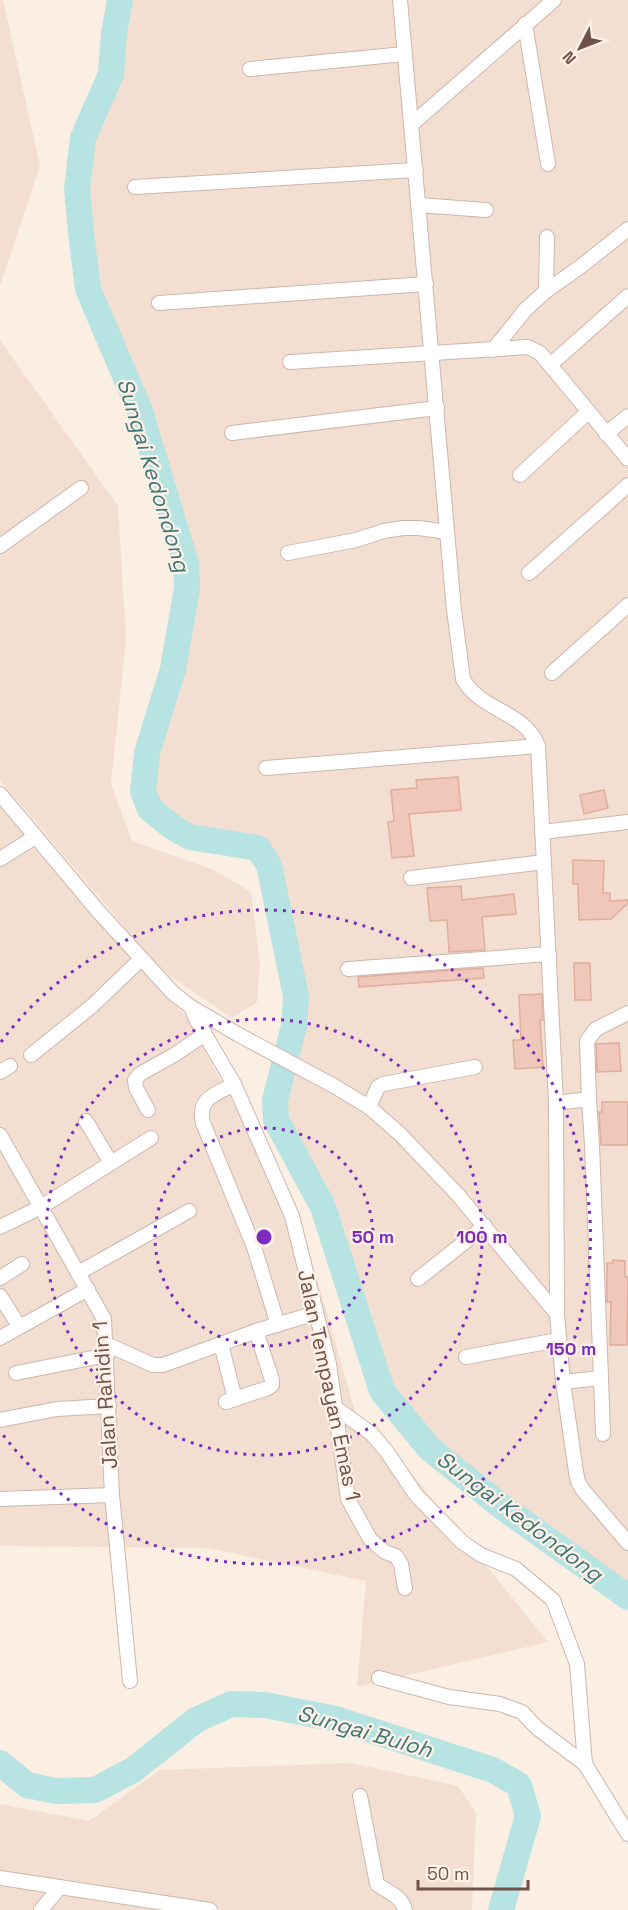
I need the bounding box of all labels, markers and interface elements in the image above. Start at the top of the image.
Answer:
north arrow [550,18,610,78]
text: N [558,47,581,69]
water label: Sungai Kedondong [111,375,197,576]
text: 50 m [352,1225,394,1248]
text: 100 m [456,1225,508,1248]
centre of rings [254,1227,274,1247]
street label: Jalan Tempayan Emas 1 [292,1267,367,1503]
street label: Jalan Rahidin 1 [86,1320,123,1470]
text: 150 m [546,1337,596,1360]
water label: Sungai Kedondong [431,1444,609,1588]
water label: Sungai Buloh [294,1698,436,1764]
scale bar [418,1853,528,1891]
text: 50 m [427,1862,469,1885]

